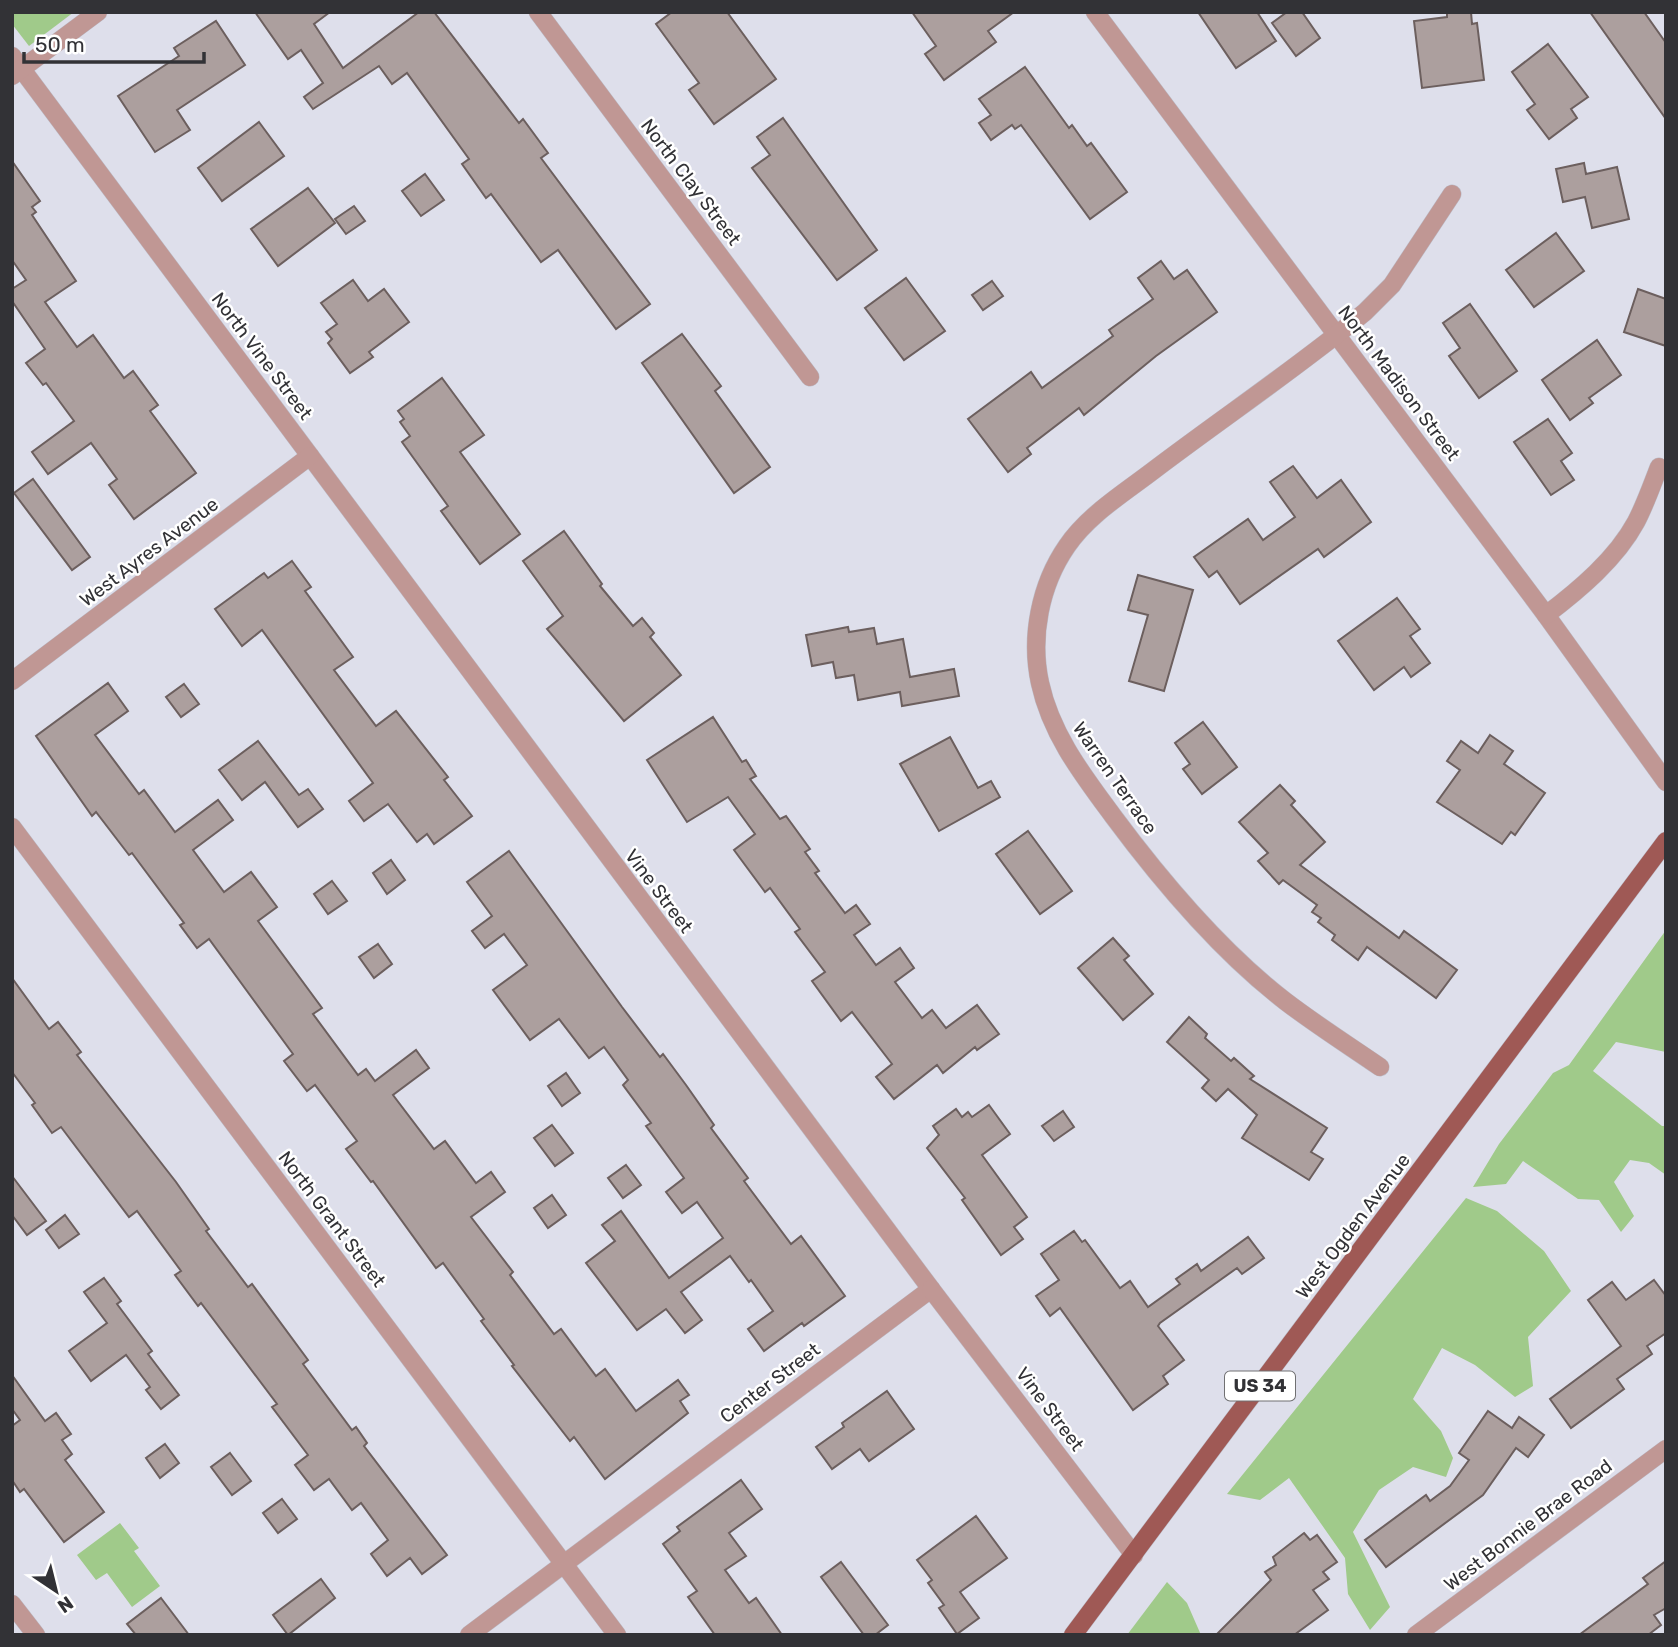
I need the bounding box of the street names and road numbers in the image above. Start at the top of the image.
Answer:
street label: North Clay Street [636,114,746,250]
street label: North Vine Street [207,288,318,425]
street label: North Madison Street [1333,301,1465,466]
street label: West Ayres Avenue [75,492,223,612]
street label: Warren Terrace [1068,717,1162,839]
street label: Vine Street [620,845,698,938]
street label: North Grant Street [274,1147,391,1292]
street label: West Ogden Avenue [1291,1149,1415,1303]
street label: Center Street [716,1338,825,1428]
street label: Vine Street [1011,1363,1089,1456]
road number: US 34 [1225,1372,1295,1400]
street label: West Bonnie Brae Road [1439,1454,1617,1596]

